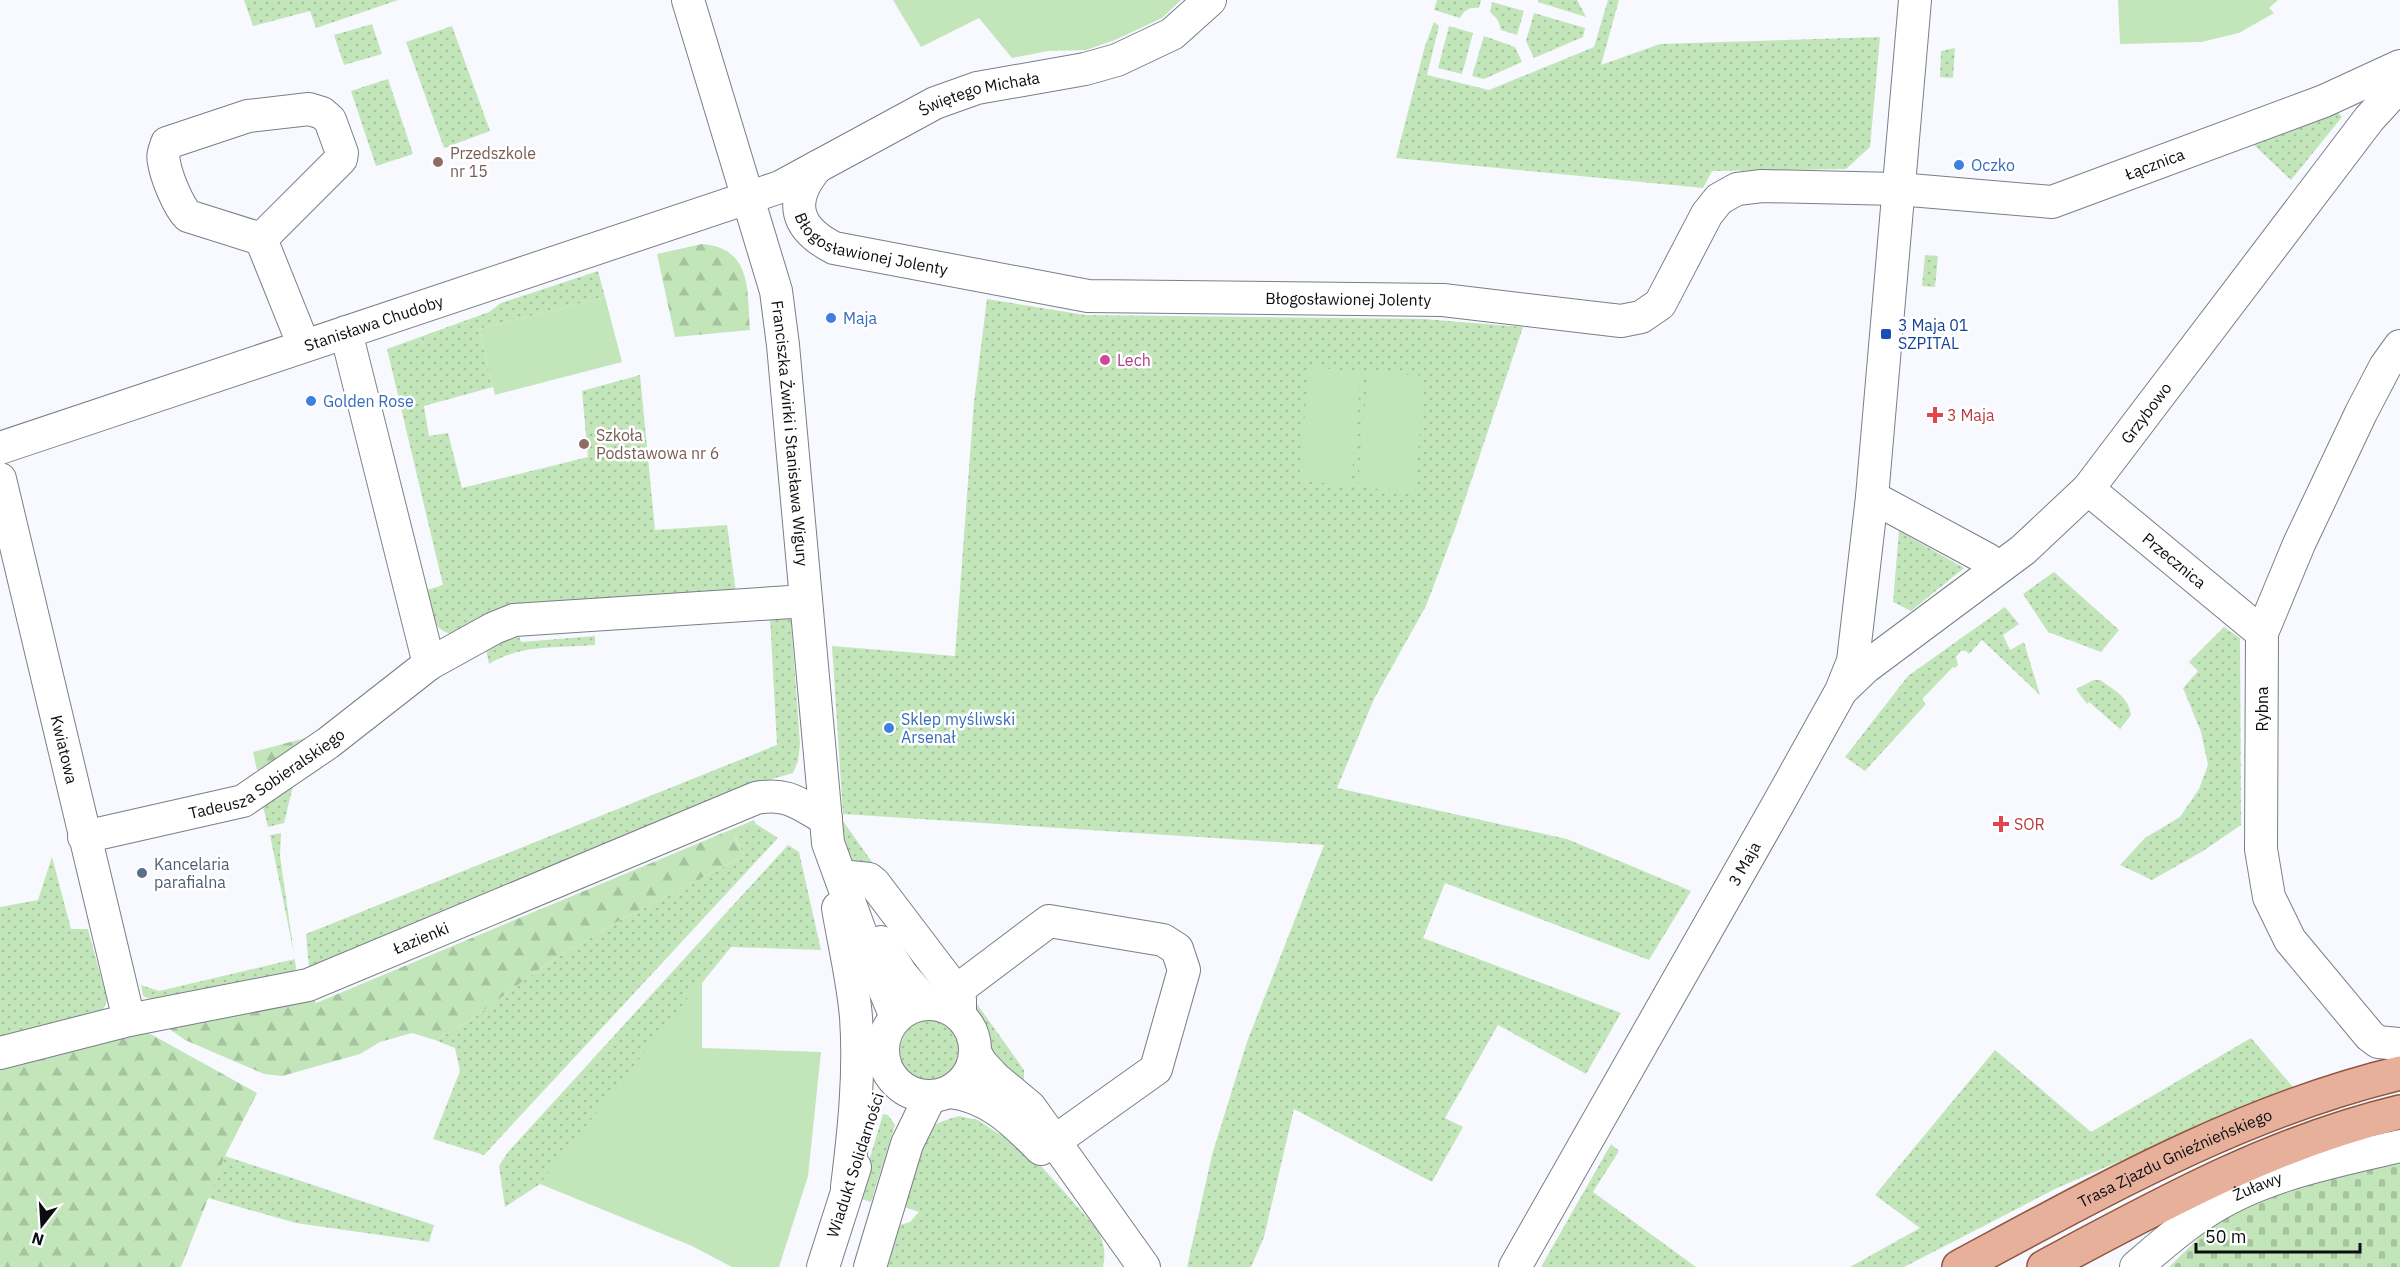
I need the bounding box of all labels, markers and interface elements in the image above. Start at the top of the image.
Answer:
street label: Świętego Michała [914,67,1042,120]
place label: Przedszkole nr 15 [450,143,536,181]
street label: Łącznica [2121,144,2188,184]
marker: Przedszkole nr 15 [431,155,445,169]
place label: Oczko [1971,155,2015,175]
marker: Oczko [1952,158,1966,172]
street label: Błogosławionej Jolenty [790,210,950,279]
street label: Błogosławionej Jolenty [1265,288,1431,310]
street label: Stanisława Chudoby [302,290,446,356]
street label: Franciszka Żwirki i Stanisława Wigury [767,299,813,567]
place label: Maja [843,308,878,328]
marker: Maja [824,311,838,325]
place label: 3 Maja 01 SZPITAL [1898,315,1968,353]
marker: 3 Maja 01 SZPITAL [1879,327,1893,341]
place label: Lech [1117,350,1151,370]
marker: Lech [1098,353,1112,367]
street label: Grzybowo [2116,378,2176,447]
place label: Golden Rose [323,391,414,411]
marker: Golden Rose [304,394,318,408]
place label: 3 Maja [1947,405,1995,425]
marker: 3 Maja [1928,408,1942,422]
place label: Szkoła Podstawowa nr 6 [596,425,719,463]
marker: Szkoła Podstawowa nr 6 [577,437,591,451]
street label: Przecznica [2138,528,2211,593]
street label: Rybna [2252,686,2272,732]
place label: Sklep myśliwski Arsenał [901,709,1015,747]
street label: Kwiatowa [47,713,82,786]
marker: Sklep myśliwski Arsenał [882,721,896,735]
street label: Tadeusza Sobieralskiego [187,724,349,823]
place label: SOR [2014,814,2045,834]
marker: SOR [1992,815,2010,833]
street label: 3 Maja [1724,838,1765,889]
place label: Kancelaria parafialna [154,854,230,892]
marker: Kancelaria parafialna [135,866,149,880]
street label: Łazienki [389,917,452,959]
street label: Wiadukt Solidarności [822,1090,888,1240]
street label: Trasa Zjazdu Gnieźnieńskiego [2074,1104,2275,1212]
street label: Żuławy [2229,1167,2285,1205]
north arrow [12,1195,72,1255]
scale bar [2196,1216,2360,1254]
text: 50 m [2205,1225,2247,1248]
text: N [29,1228,46,1251]

